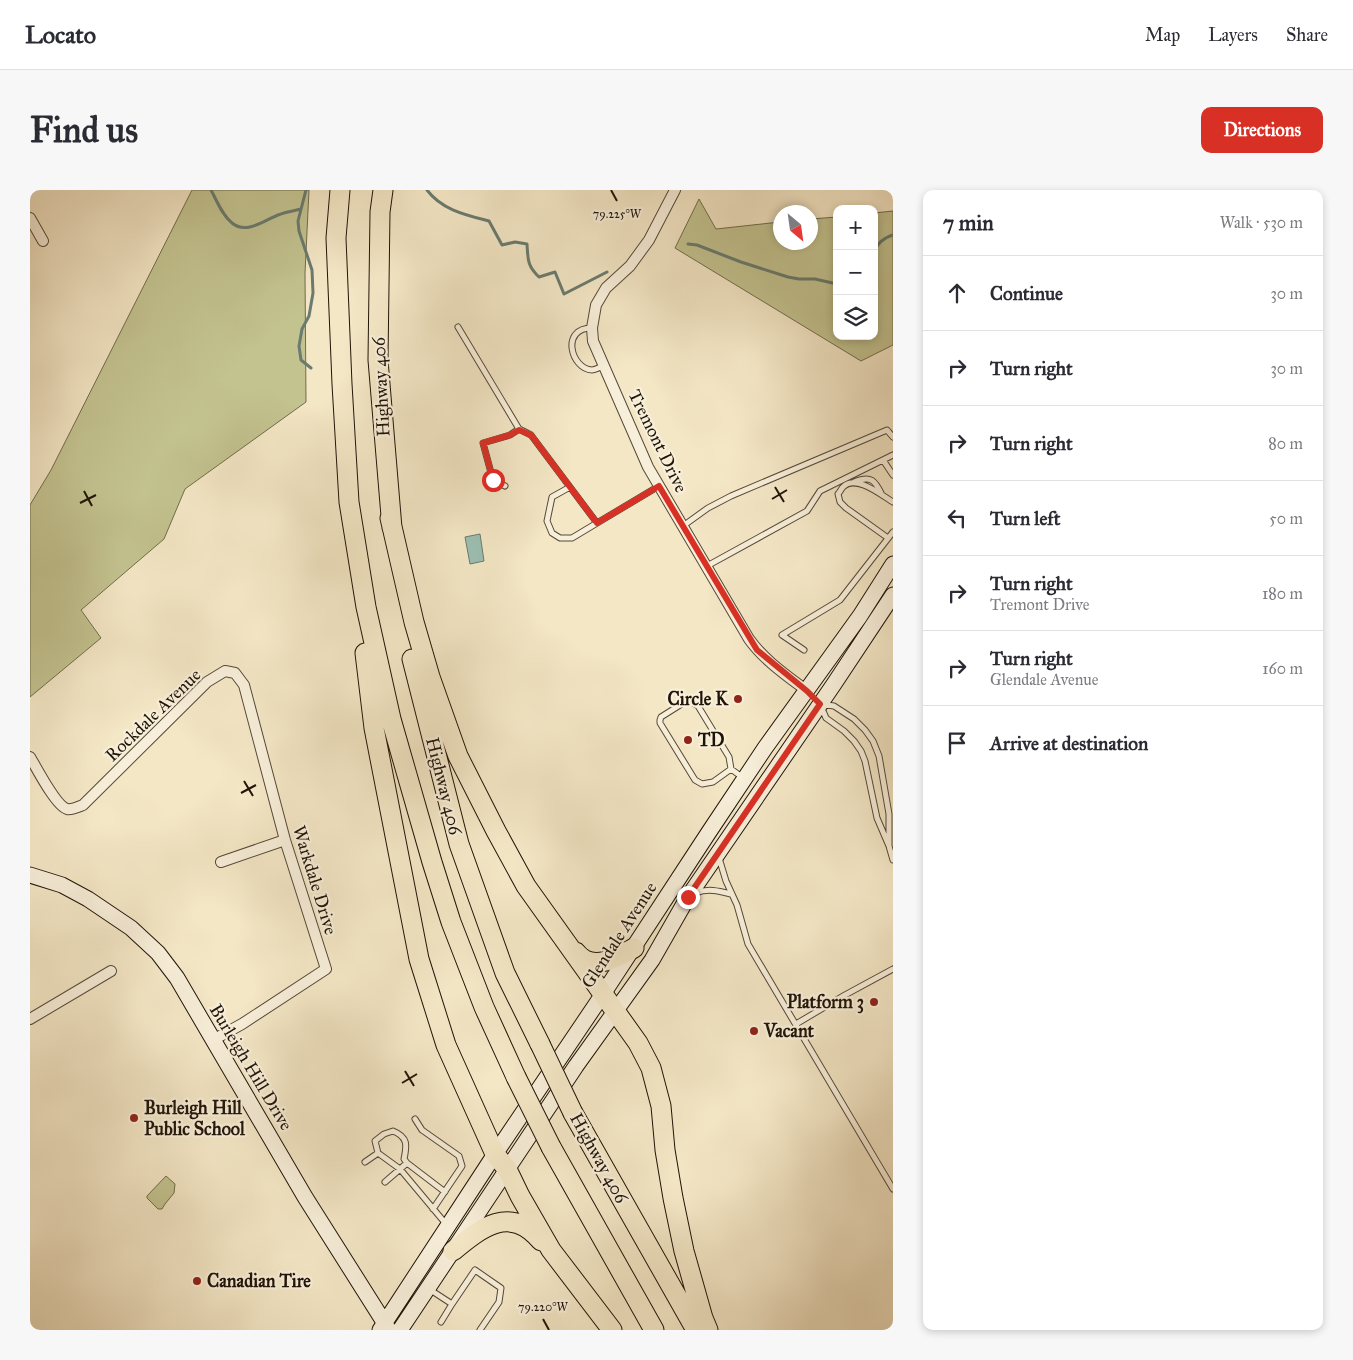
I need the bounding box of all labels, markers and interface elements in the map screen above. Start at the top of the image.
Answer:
text: Locato [25,20,96,50]
text: Map [1145,24,1180,46]
text: Layers [1208,24,1258,46]
text: Share [1286,24,1328,46]
button: Directions [1201,107,1323,153]
text: Find us [30,109,138,152]
north arrow [773,205,818,250]
map controls [833,205,878,340]
button: + [833,205,878,250]
text: 79.225°W [593,207,642,221]
text: 7 min [943,210,994,236]
text: Walk · 530 m [1220,213,1303,232]
button: − [833,250,878,295]
icon: ahead [943,279,971,307]
text: Continue [990,282,1063,305]
text: 30 m [1270,284,1303,303]
button: layers [833,295,878,340]
street label: Highway 406 [367,336,396,437]
icon: right [943,354,971,382]
text: Turn right [990,357,1073,380]
text: 30 m [1270,359,1303,378]
street label: Tremont Drive [624,386,692,496]
icon: right [943,429,971,457]
text: Turn right [990,432,1073,455]
text: 80 m [1268,434,1303,453]
route start [482,469,505,492]
icon: left [943,504,971,532]
text: Turn left [990,507,1060,530]
text: 50 m [1269,509,1303,528]
text: Turn right [990,572,1073,595]
icon: right [943,579,971,607]
text: 180 m [1262,584,1303,603]
text: Tremont Drive [990,595,1089,614]
text: Turn right [990,647,1073,670]
icon: right [943,654,971,682]
text: 160 m [1262,659,1303,678]
street label: Rockdale Avenue [101,664,205,766]
text: Glendale Avenue [990,670,1099,689]
place label: Circle K [668,688,729,710]
marker: Circle K [732,693,744,705]
place label: TD [697,729,725,751]
icon: arrive [943,729,971,757]
text: Arrive at destination [990,732,1148,755]
marker: TD [682,734,694,746]
street label: Highway 406 [420,735,467,838]
street label: Warkdale Drive [288,823,342,937]
street label: Glendale Avenue [577,878,661,992]
route end [677,886,700,909]
place label: Platform 3 [787,991,864,1014]
marker: Platform 3 [868,996,880,1008]
street label: Burleigh Hill Drive [204,1000,297,1135]
place label: Vacant [763,1020,815,1042]
marker: Vacant [748,1025,760,1037]
place label: Burleigh Hill Public School [144,1097,246,1140]
street label: Highway 406 [564,1109,633,1208]
marker: Burleigh Hill Public School [128,1112,140,1124]
place label: Canadian Tire [207,1270,311,1292]
marker: Canadian Tire [191,1275,203,1287]
text: 79.220°W [518,1300,569,1314]

